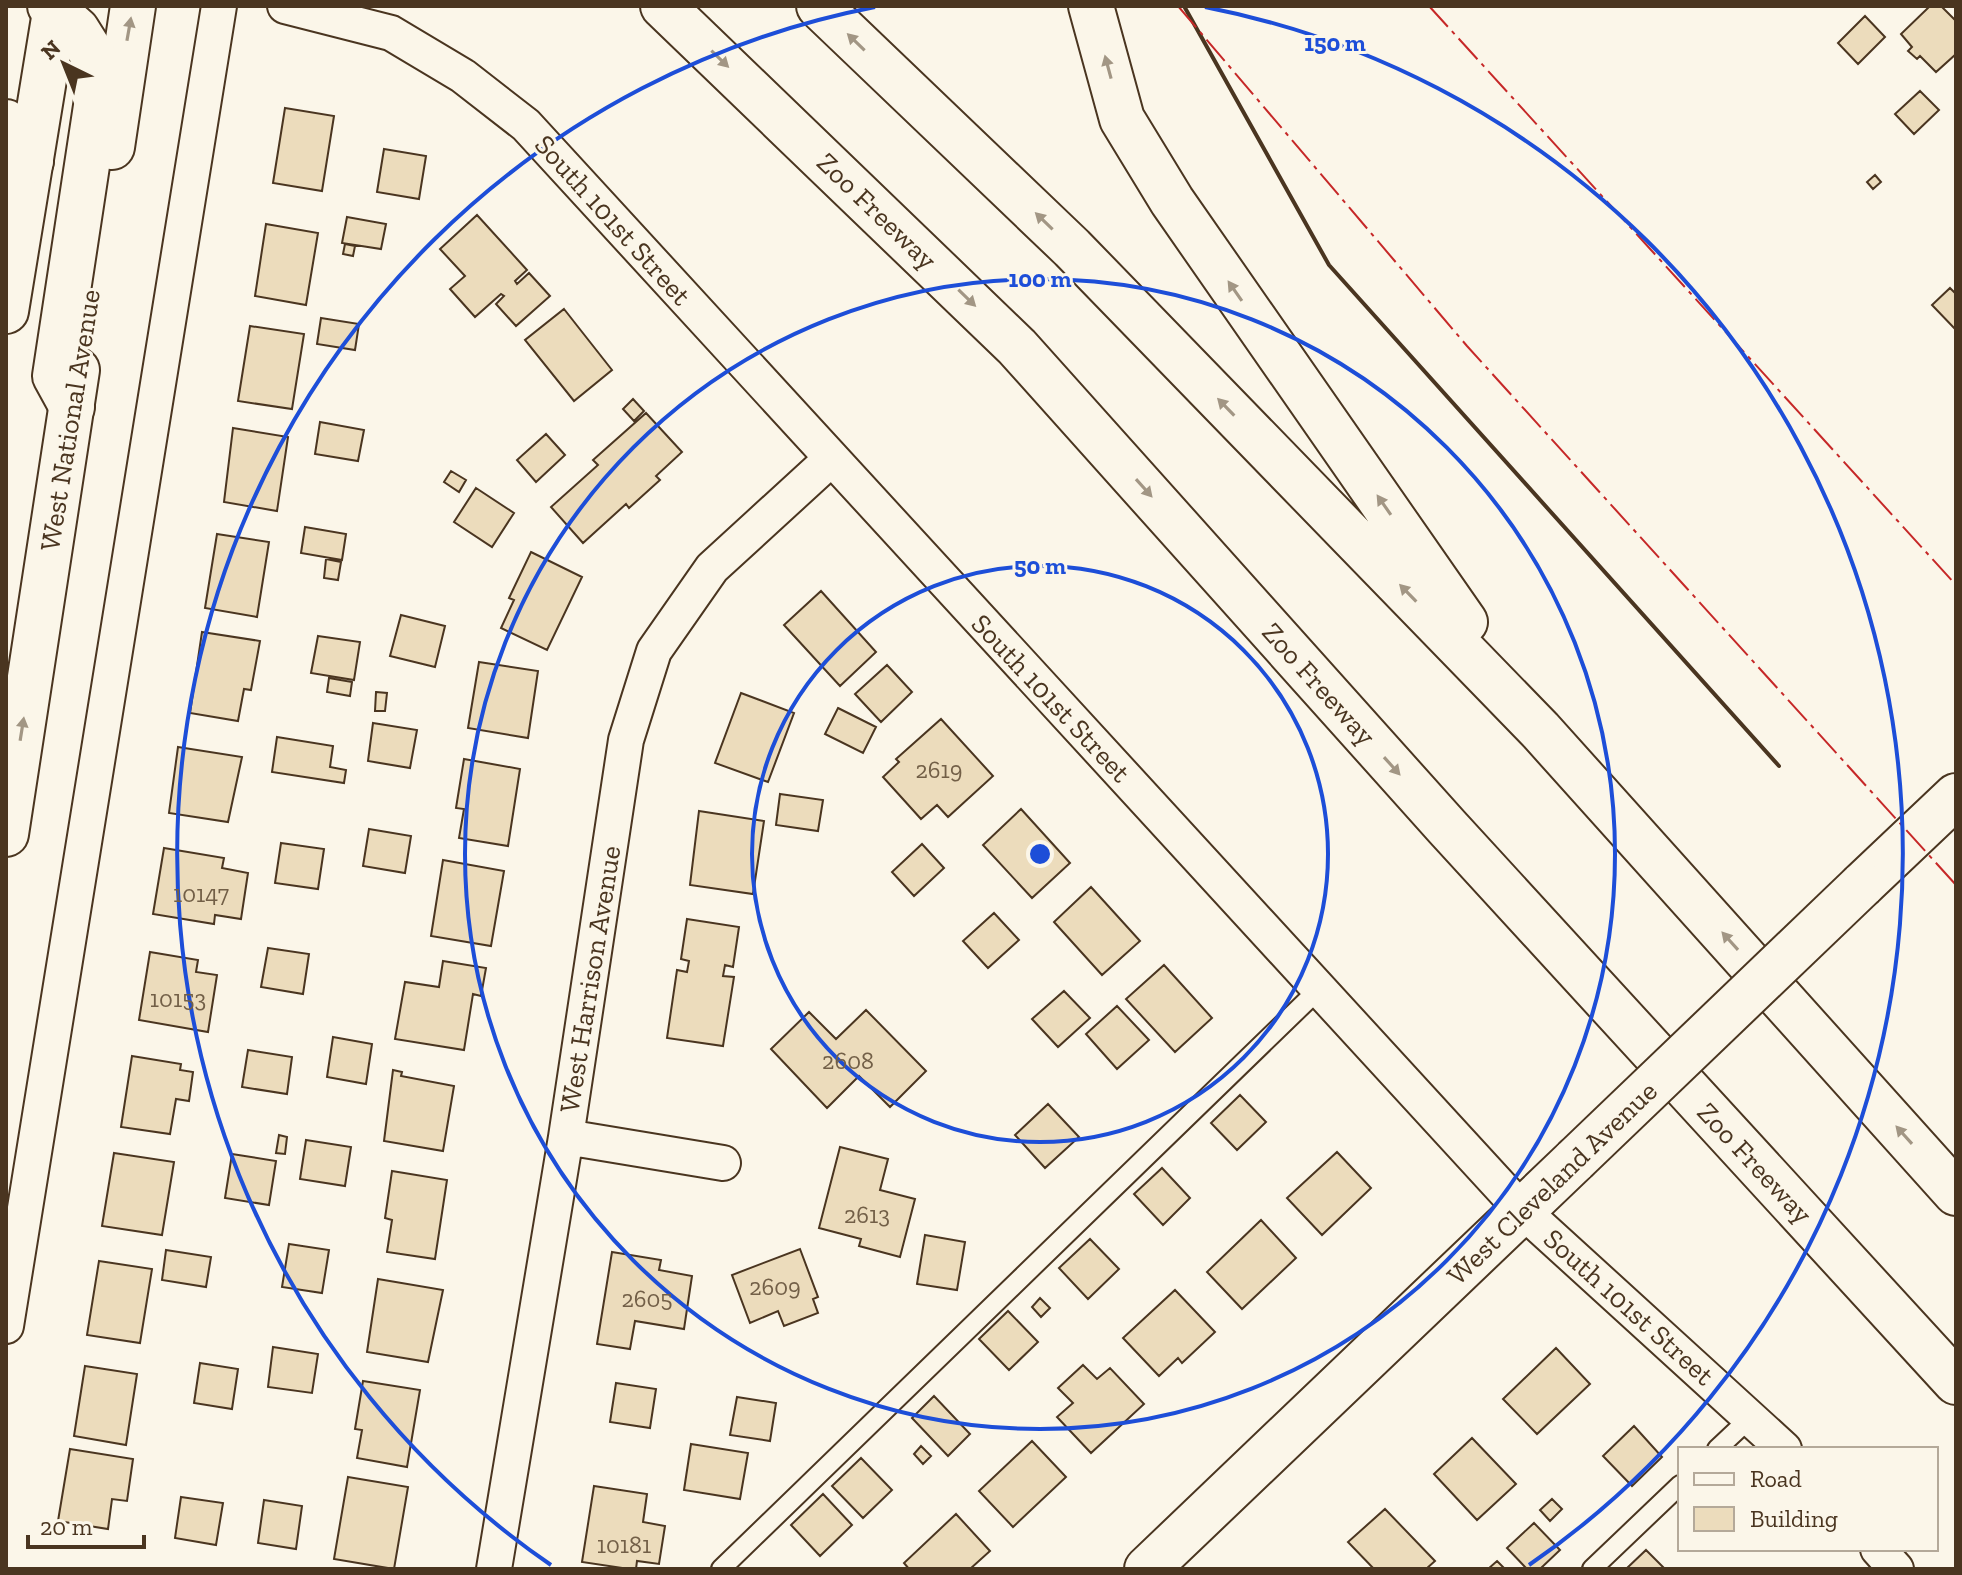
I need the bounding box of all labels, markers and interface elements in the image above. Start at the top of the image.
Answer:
one-way arrow [123,16,135,41]
north arrow [24,24,104,104]
text: 150 m [1304,28,1366,57]
one-way arrow [847,33,866,51]
text: N [35,34,66,65]
one-way arrow [710,49,729,68]
one-way arrow [1101,54,1114,78]
street label: South 101st Street [528,128,698,312]
street label: Zoo Freeway [810,146,944,277]
one-way arrow [1035,213,1054,231]
text: 100 m [1009,264,1071,293]
one-way arrow [1228,281,1243,302]
street label: West National Avenue [33,287,107,553]
one-way arrow [957,288,976,307]
one-way arrow [1218,398,1236,417]
one-way arrow [1135,478,1152,498]
one-way arrow [1377,494,1392,515]
text: 50 m [1014,551,1066,580]
one-way arrow [1399,584,1417,603]
street label: South 101st Street [965,607,1138,789]
street label: Zoo Freeway [1255,616,1383,753]
one-way arrow [16,716,29,741]
house number: 2619 [915,755,963,784]
one-way arrow [1383,755,1400,775]
centre of rings [1026,840,1054,868]
street label: West Harrison Avenue [553,843,627,1115]
house number: 10147 [173,879,229,908]
one-way arrow [1722,932,1739,952]
house number: 10153 [150,984,206,1013]
house number: 2608 [822,1046,874,1075]
street label: West Cleveland Avenue [1440,1074,1664,1292]
street label: Zoo Freeway [1691,1096,1820,1231]
one-way arrow [1896,1125,1913,1145]
house number: 2613 [844,1200,890,1229]
street label: South 101st Street [1537,1222,1721,1392]
house number: 2609 [749,1272,801,1301]
house number: 2605 [621,1284,673,1313]
legend [1678,1447,1938,1551]
text: Road [1750,1464,1802,1493]
scale bar [28,1499,144,1549]
text: Building [1750,1504,1838,1533]
text: 20 m [40,1512,93,1541]
house number: 10181 [597,1530,651,1559]

